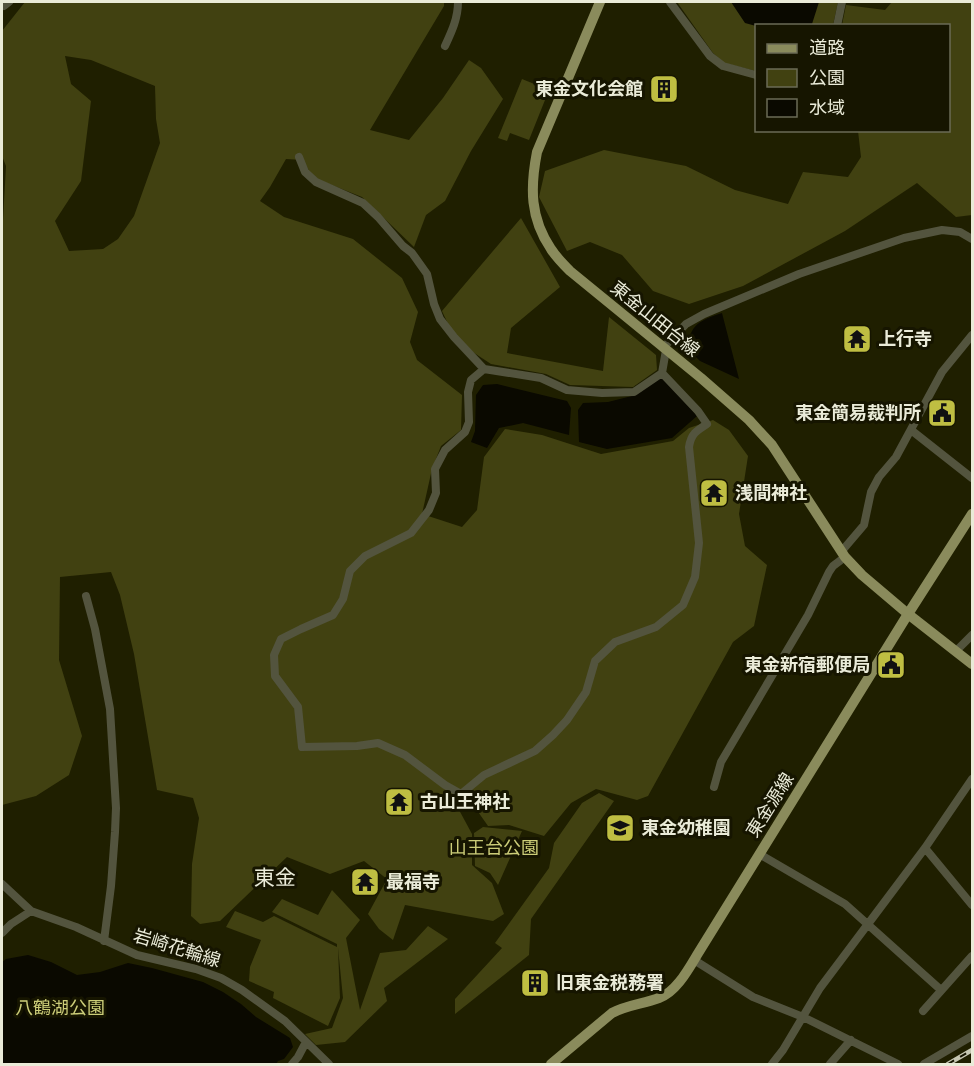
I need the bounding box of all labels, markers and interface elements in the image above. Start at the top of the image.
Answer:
legend [755,24,950,132]
text: 道路 [809,37,845,59]
text: 公園 [809,67,845,89]
building icon: 東金文化会館 [648,73,680,105]
place label: 東金文化会館 [535,78,643,100]
text: 水域 [809,97,845,119]
street label: 東金山田台線 [606,276,704,362]
temple icon: 上行寺 [841,323,873,355]
place label: 上行寺 [878,328,932,350]
public building icon: 東金簡易裁判所 [926,397,958,429]
place label: 東金簡易裁判所 [795,402,921,424]
temple icon: 浅間神社 [698,477,730,509]
place label: 浅間神社 [735,482,807,504]
public building icon: 東金新宿郵便局 [875,649,907,681]
place label: 東金新宿郵便局 [744,654,870,676]
street label: 東金源線 [742,769,798,841]
temple icon: 古山王神社 [383,786,415,818]
place label: 古山王神社 [420,791,510,813]
school or university icon: 東金幼稚園 [604,812,636,844]
place label: 東金幼稚園 [641,817,731,839]
park label: 山王台公園 [449,837,539,859]
district label: 東金 [254,865,296,890]
temple icon: 最福寺 [349,866,381,898]
place label: 最福寺 [386,871,440,893]
street label: 岩崎花輪線 [131,924,223,972]
building icon: 旧東金税務署 [519,967,551,999]
place label: 旧東金税務署 [556,972,664,994]
park label: 八鶴湖公園 [15,997,105,1019]

